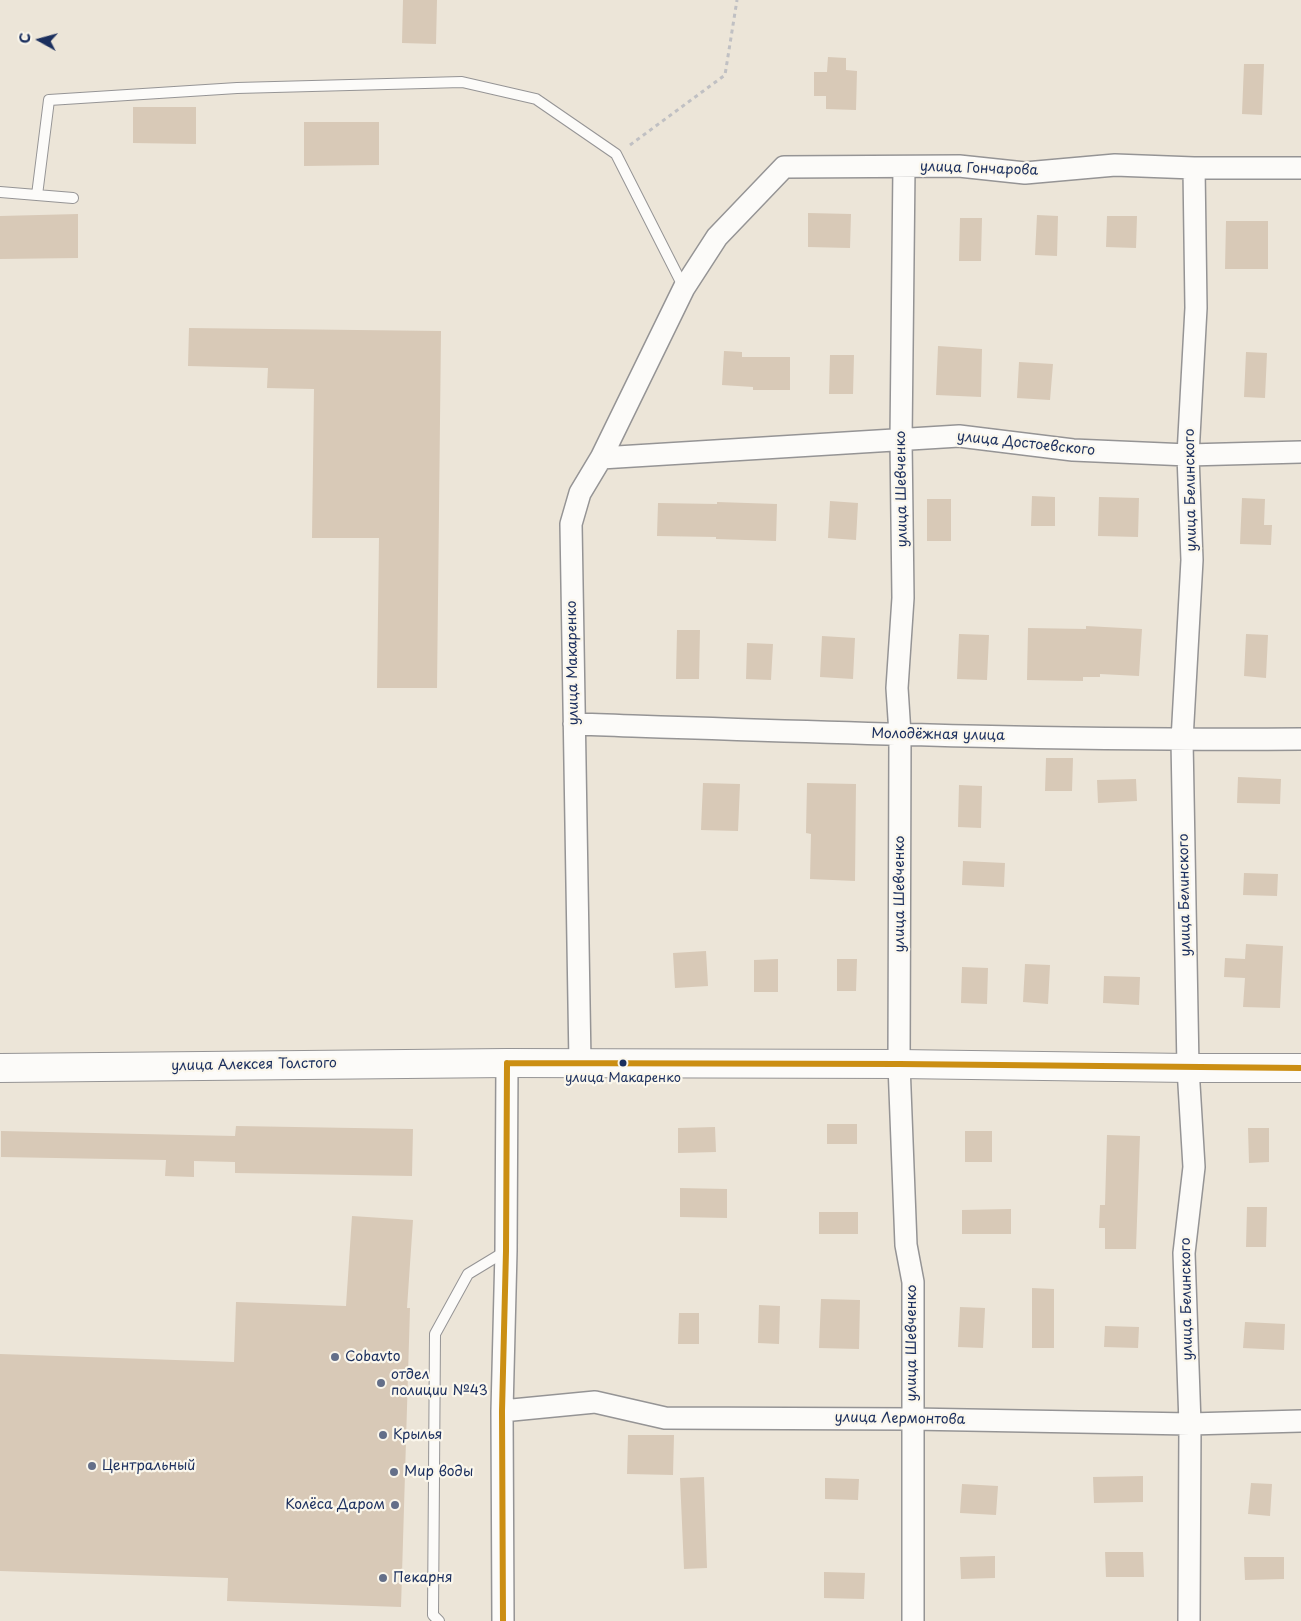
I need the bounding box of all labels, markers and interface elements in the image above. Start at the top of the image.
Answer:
north arrow [15,15,65,65]
text: С [14,32,36,45]
street label: улица Гончарова [920,159,1038,179]
street label: улица Достоевского [956,428,1096,460]
street label: улица Белинского [1182,428,1200,552]
street label: улица Шевченко [893,430,911,548]
street label: улица Макаренко [564,600,582,726]
street label: Молодёжная улица [871,725,1005,745]
street label: улица Белинского [1176,833,1194,957]
street label: улица Шевченко [892,836,908,952]
street label: улица Алексея Толстого [171,1055,337,1075]
marker: улица Макаренко [618,1058,628,1068]
place label: улица Макаренко [565,1070,681,1086]
street label: улица Белинского [1178,1237,1196,1361]
street label: улица Шевченко [904,1285,920,1401]
place label: Cobavto [345,1349,400,1365]
marker: Cobavto [329,1351,341,1363]
place label: отдел полиции №43 [391,1367,488,1400]
marker: отдел полиции №43 [375,1377,387,1389]
street label: улица Лермонтова [834,1409,966,1429]
place label: Крылья [393,1427,442,1443]
marker: Крылья [377,1429,389,1441]
place label: Центральный [102,1458,196,1474]
marker: Центральный [86,1460,98,1472]
place label: Мир воды [404,1464,473,1480]
marker: Мир воды [388,1466,400,1478]
place label: Колёса Даром [285,1497,385,1513]
marker: Колёса Даром [389,1499,401,1511]
place label: Пекарня [393,1570,453,1586]
marker: Пекарня [377,1572,389,1584]

